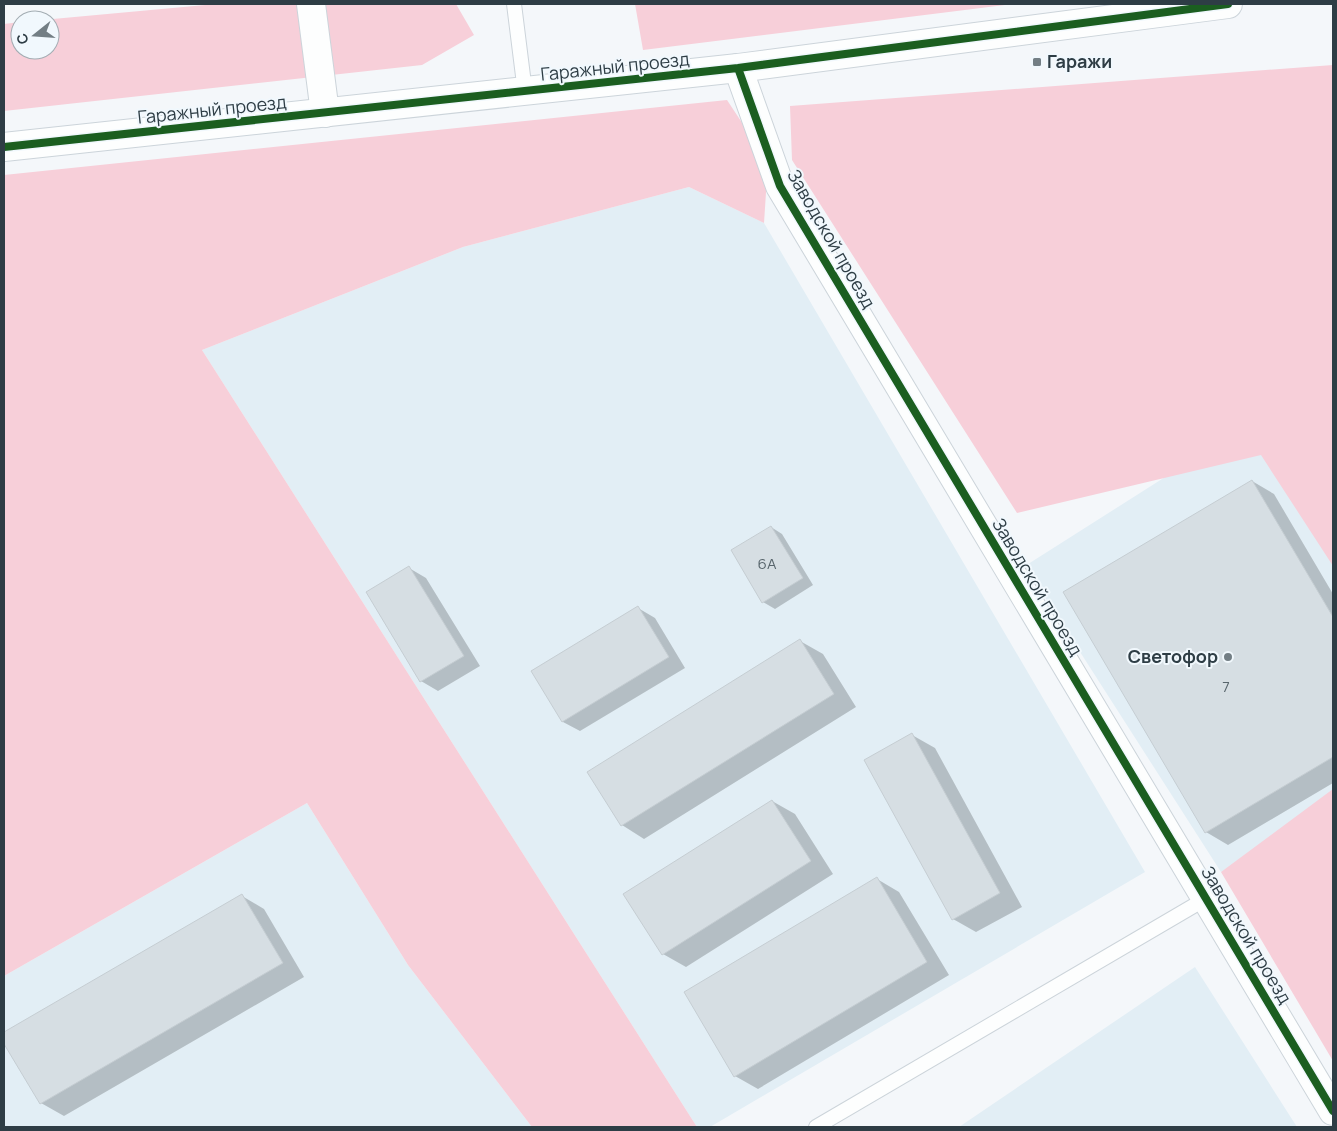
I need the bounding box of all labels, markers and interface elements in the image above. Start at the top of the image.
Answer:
north arrow [10,10,60,60]
text: С [11,31,33,47]
street label: Гаражный проезд [539,46,691,86]
place label: Гаражи [1047,49,1112,73]
marker: Гаражи [1031,56,1043,68]
street label: Гаражный проезд [136,89,288,129]
street label: Заводской проезд [782,165,882,313]
street label: Заводской проезд [987,513,1089,660]
house number: 6А [758,553,777,574]
place label: Светофор [1128,644,1218,668]
marker: Светофор [1222,651,1234,663]
house number: 7 [1222,676,1230,697]
street label: Заводской проезд [1196,861,1298,1008]

